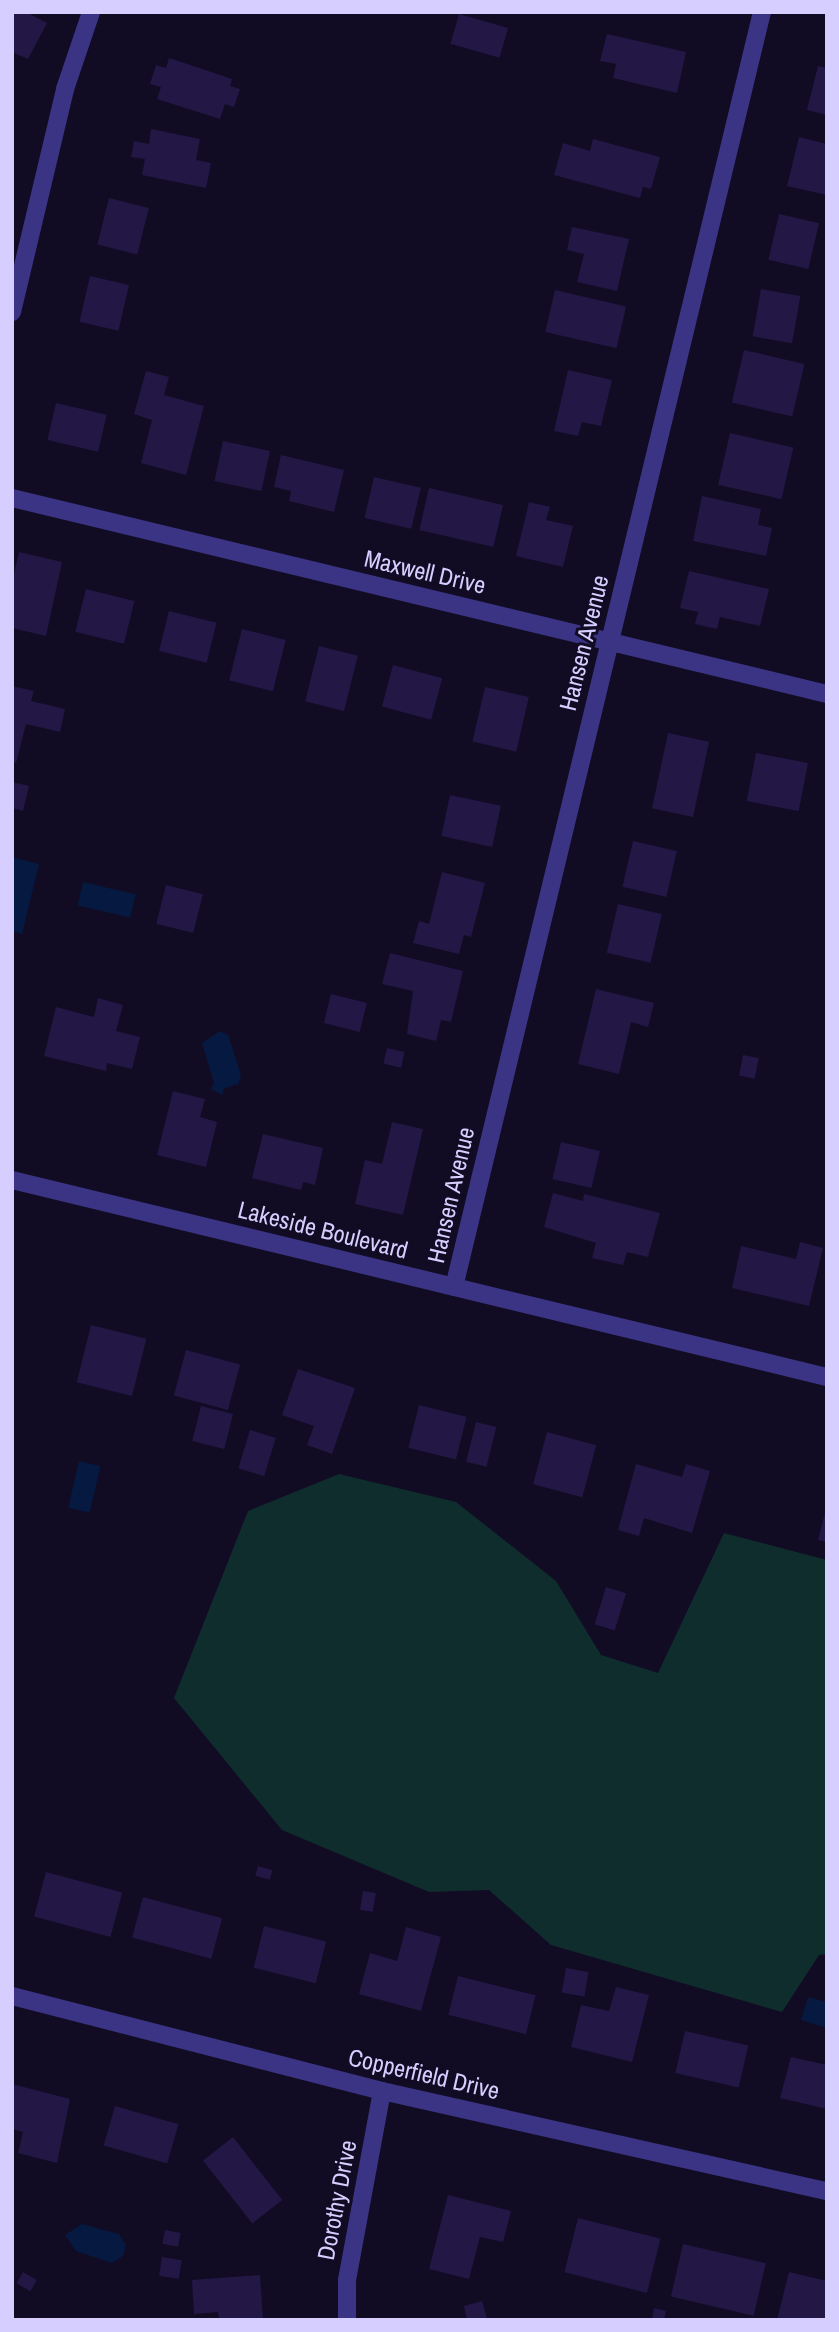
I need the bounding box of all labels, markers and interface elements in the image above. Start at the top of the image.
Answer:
street label: Maxwell Drive [362,544,488,600]
street label: Hansen Avenue [553,572,615,714]
street label: Hansen Avenue [421,1124,481,1266]
street label: Lakeside Boulevard [235,1195,411,1265]
street label: Copperfield Drive [346,2043,502,2105]
street label: Dorothy Drive [311,2138,363,2262]

